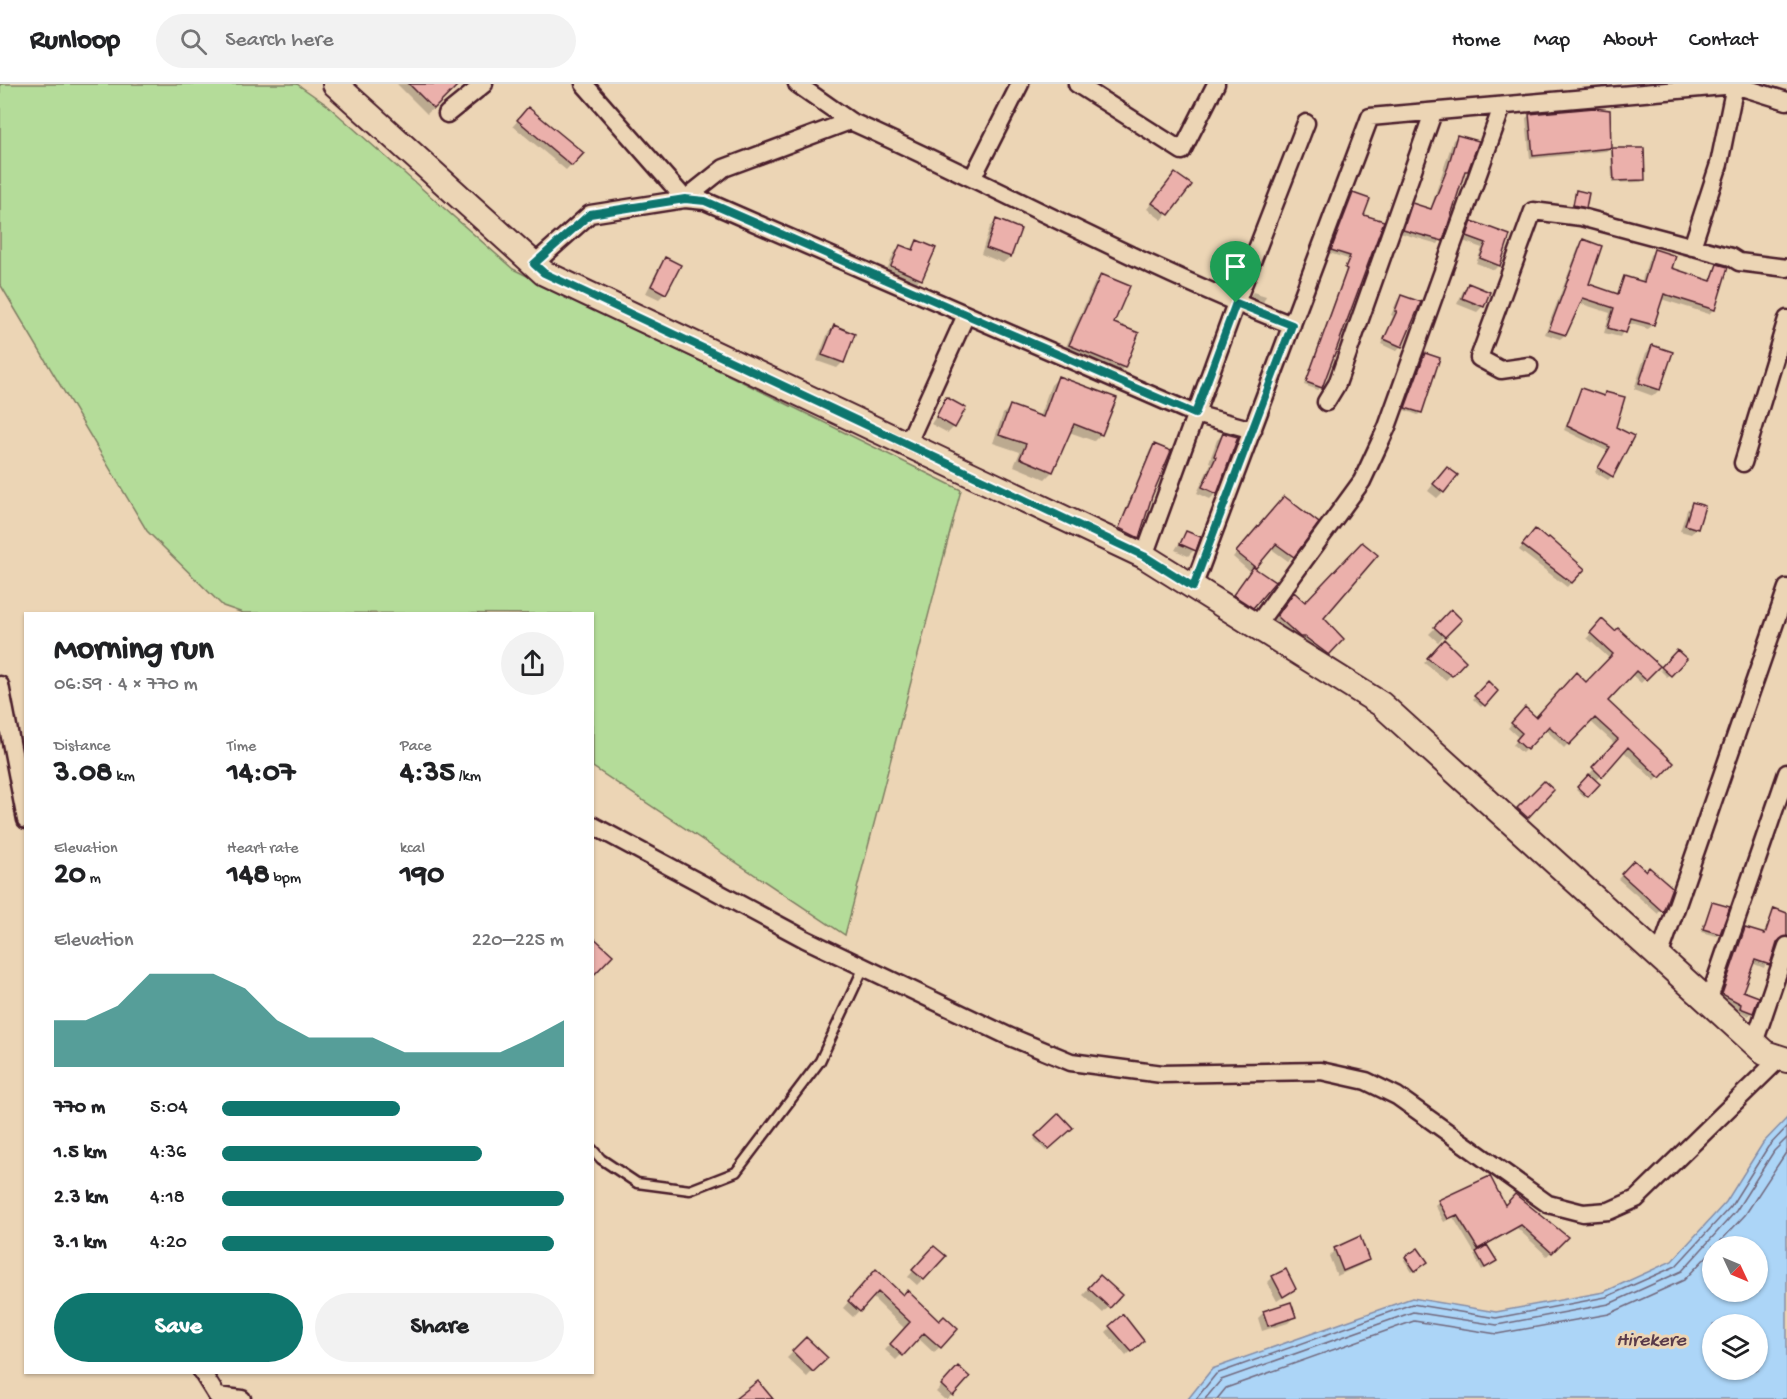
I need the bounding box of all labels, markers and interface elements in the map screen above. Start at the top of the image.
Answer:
search box [156,14,576,68]
text: Runloop [30,25,120,58]
icon: search [177,25,210,58]
text: Search here [225,28,334,54]
text: Home [1452,29,1500,54]
text: Map [1533,29,1570,54]
text: About [1603,29,1656,54]
text: Contact [1689,29,1757,54]
pin [1210,241,1261,303]
icon: arrive [1219,250,1252,283]
text: Morning run [54,632,214,670]
button: share [501,632,564,695]
text: 06:59 · 4 × 770 m [54,674,198,697]
text: Distance [54,738,111,757]
text: Time [227,738,256,757]
text: Pace [400,738,431,757]
text: 3.08 [54,757,112,792]
text: 14:07 [227,757,295,792]
text: 4:35 [400,757,455,792]
text: km [112,768,135,787]
text: /km [455,768,481,787]
text: Elevation [54,840,118,859]
text: Heart rate [227,840,299,859]
text: kcal [400,840,425,859]
text: 20 [54,859,86,894]
text: 148 [227,859,270,894]
text: 190 [400,859,444,894]
text: m [86,870,101,889]
text: bpm [270,870,301,889]
text: Elevation [54,930,134,953]
text: 220–225 m [472,930,564,953]
text: 770 m [54,1097,105,1120]
text: 5:04 [150,1097,188,1120]
text: 1.5 km [54,1142,107,1165]
text: 4:36 [150,1142,186,1165]
text: 2.3 km [54,1187,108,1210]
text: 4:18 [150,1187,185,1210]
text: 3.1 km [54,1232,107,1255]
text: 4:20 [150,1232,187,1255]
north arrow [1702,1236,1768,1302]
map controls [1702,1236,1768,1380]
button: Save [54,1293,303,1362]
button: Share [315,1293,564,1362]
button: layers [1702,1314,1768,1380]
water label: Hirekere [1616,1330,1687,1353]

